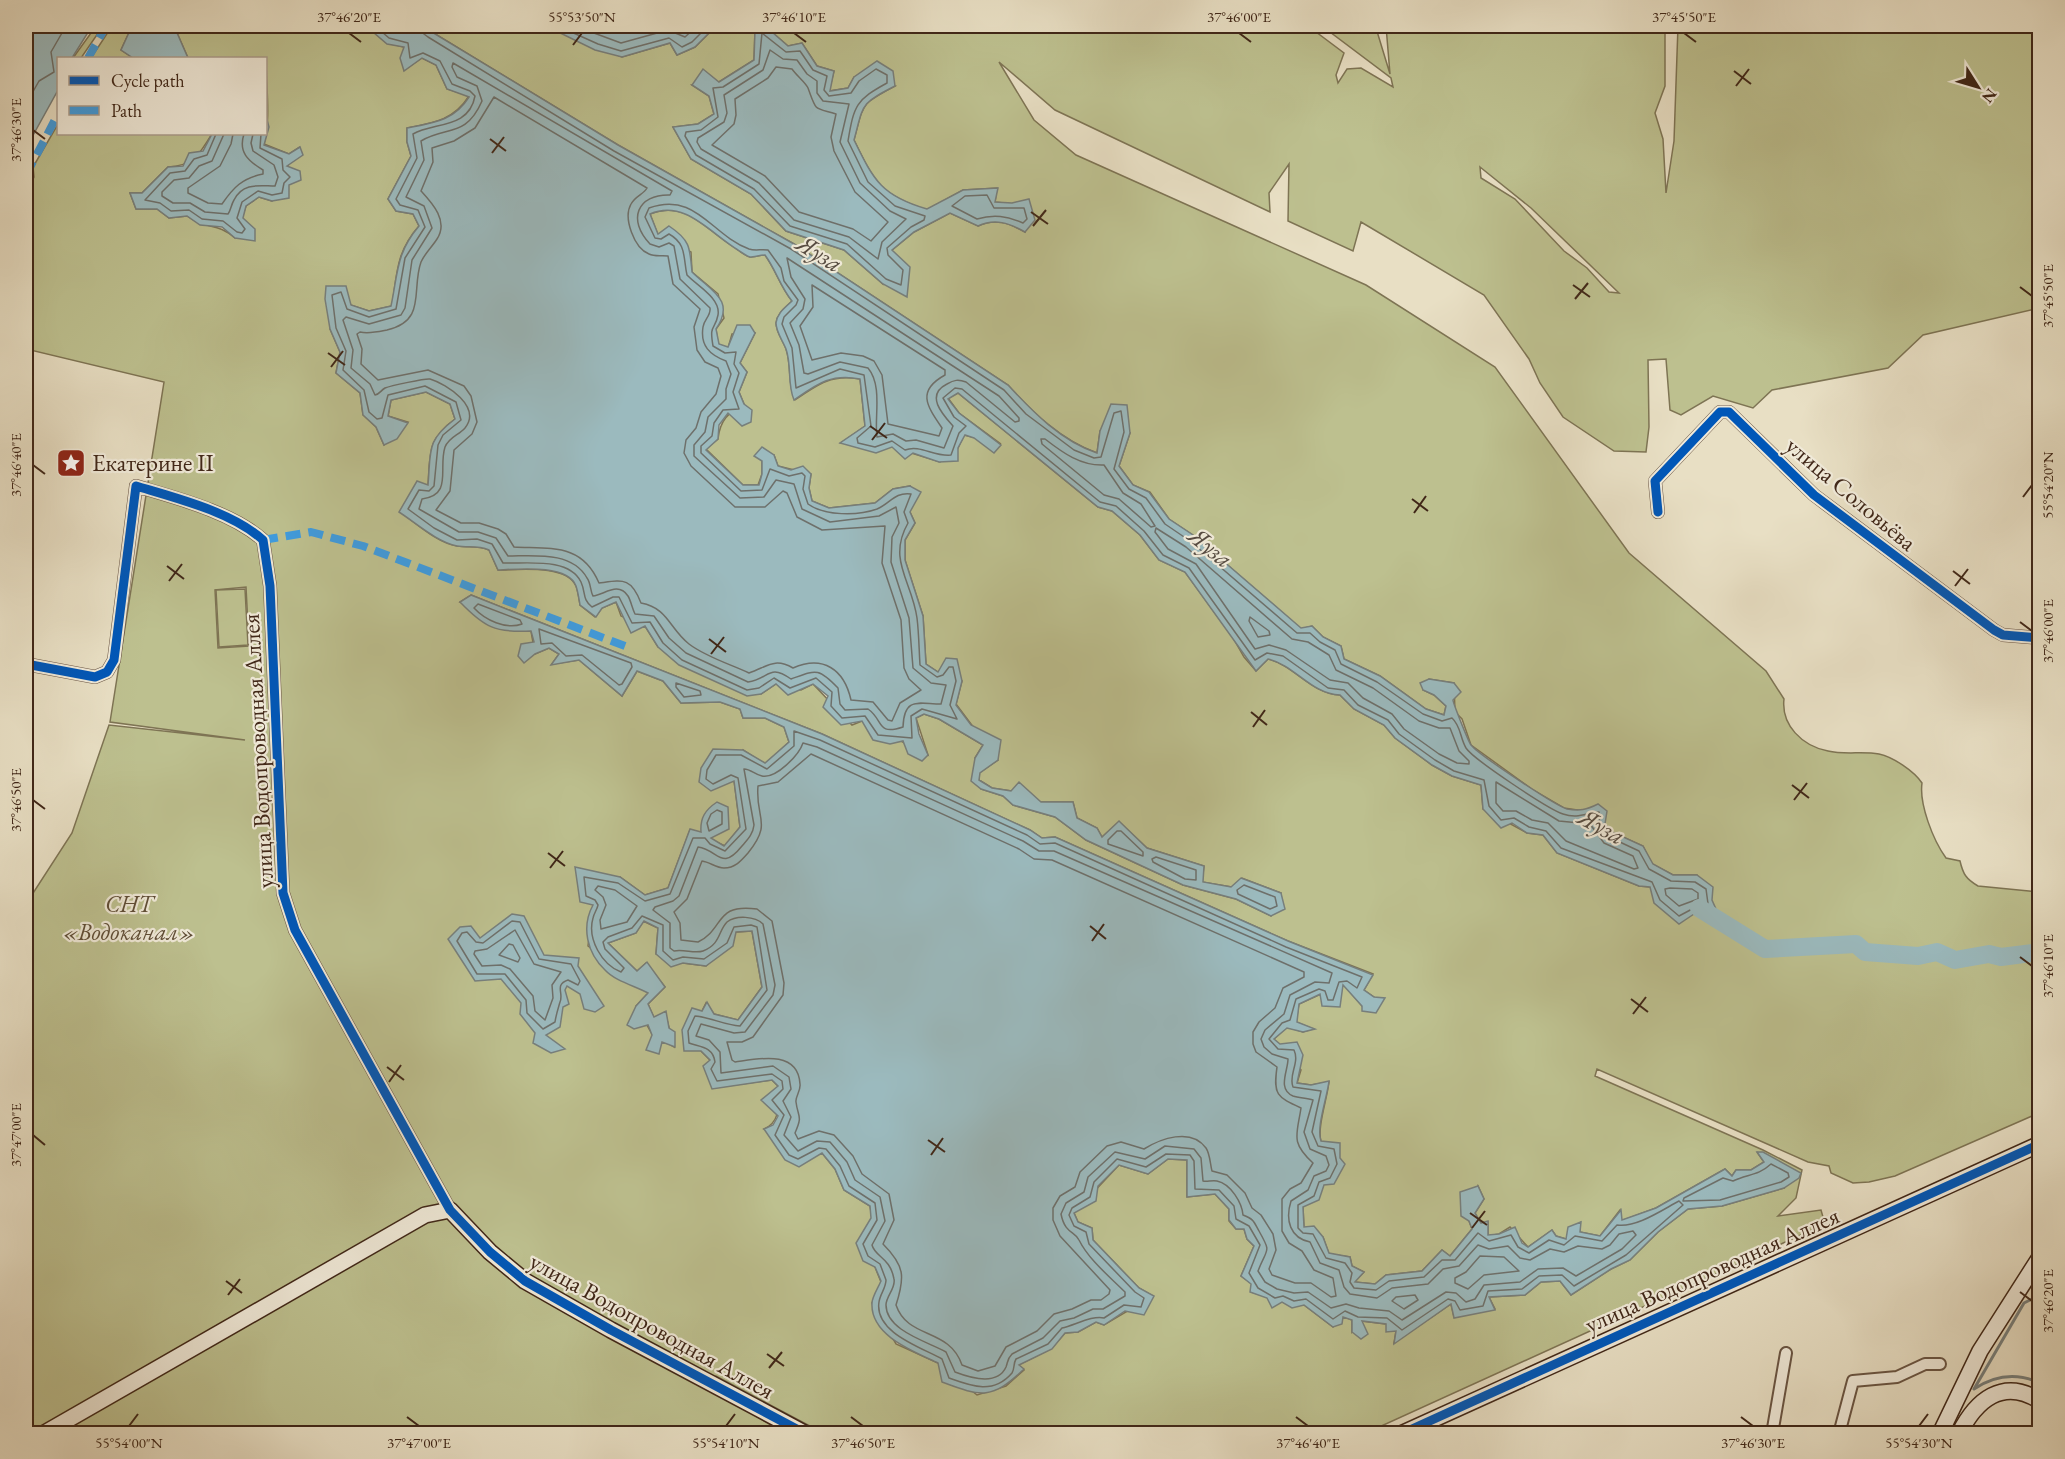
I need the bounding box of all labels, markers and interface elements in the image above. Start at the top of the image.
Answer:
text: 37°46'20"E [317,7,382,26]
text: 55°53'50"N [548,7,616,26]
text: 37°46'10"E [762,7,827,26]
text: 37°46'00"E [1207,7,1272,26]
text: 37°45'50"E [1652,7,1717,26]
legend [57,57,267,135]
north arrow [1948,57,2008,117]
text: Cycle path [111,69,185,92]
text: N [1977,84,2002,107]
text: 37°46'30"E [6,97,25,162]
text: Path [111,99,142,122]
water label: Яуза [789,225,849,280]
text: 37°45'50"E [2038,263,2057,328]
street label: улица Соловьёва [1779,430,1923,558]
text: 37°46'40"E [6,432,25,497]
place icon: Екатерине II [55,447,87,479]
place label: Екатерине II [92,447,214,478]
text: 55°54'20"N [2038,451,2057,519]
water label: Яуза [1180,517,1240,575]
text: 37°46'00"E [2038,598,2057,663]
street label: улица Водопроводная Аллея [235,613,280,889]
text: 37°46'50"E [6,767,25,832]
water label: Яуза [1571,798,1631,853]
park label: СНТ «Водоканал» [63,888,195,947]
text: 37°46'10"E [2038,933,2057,998]
text: 37°47'00"E [6,1102,25,1167]
street label: улица Водопроводная Аллея [1580,1199,1844,1340]
street label: улица Водопроводная Аллея [524,1245,780,1406]
text: 37°46'20"E [2038,1268,2057,1333]
text: 55°54'00"N [95,1433,163,1452]
text: 37°47'00"E [387,1433,452,1452]
text: 55°54'10"N [692,1433,760,1452]
text: 37°46'50"E [831,1433,896,1452]
text: 37°46'40"E [1276,1433,1341,1452]
text: 37°46'30"E [1721,1433,1786,1452]
text: 55°54'30"N [1885,1433,1953,1452]

